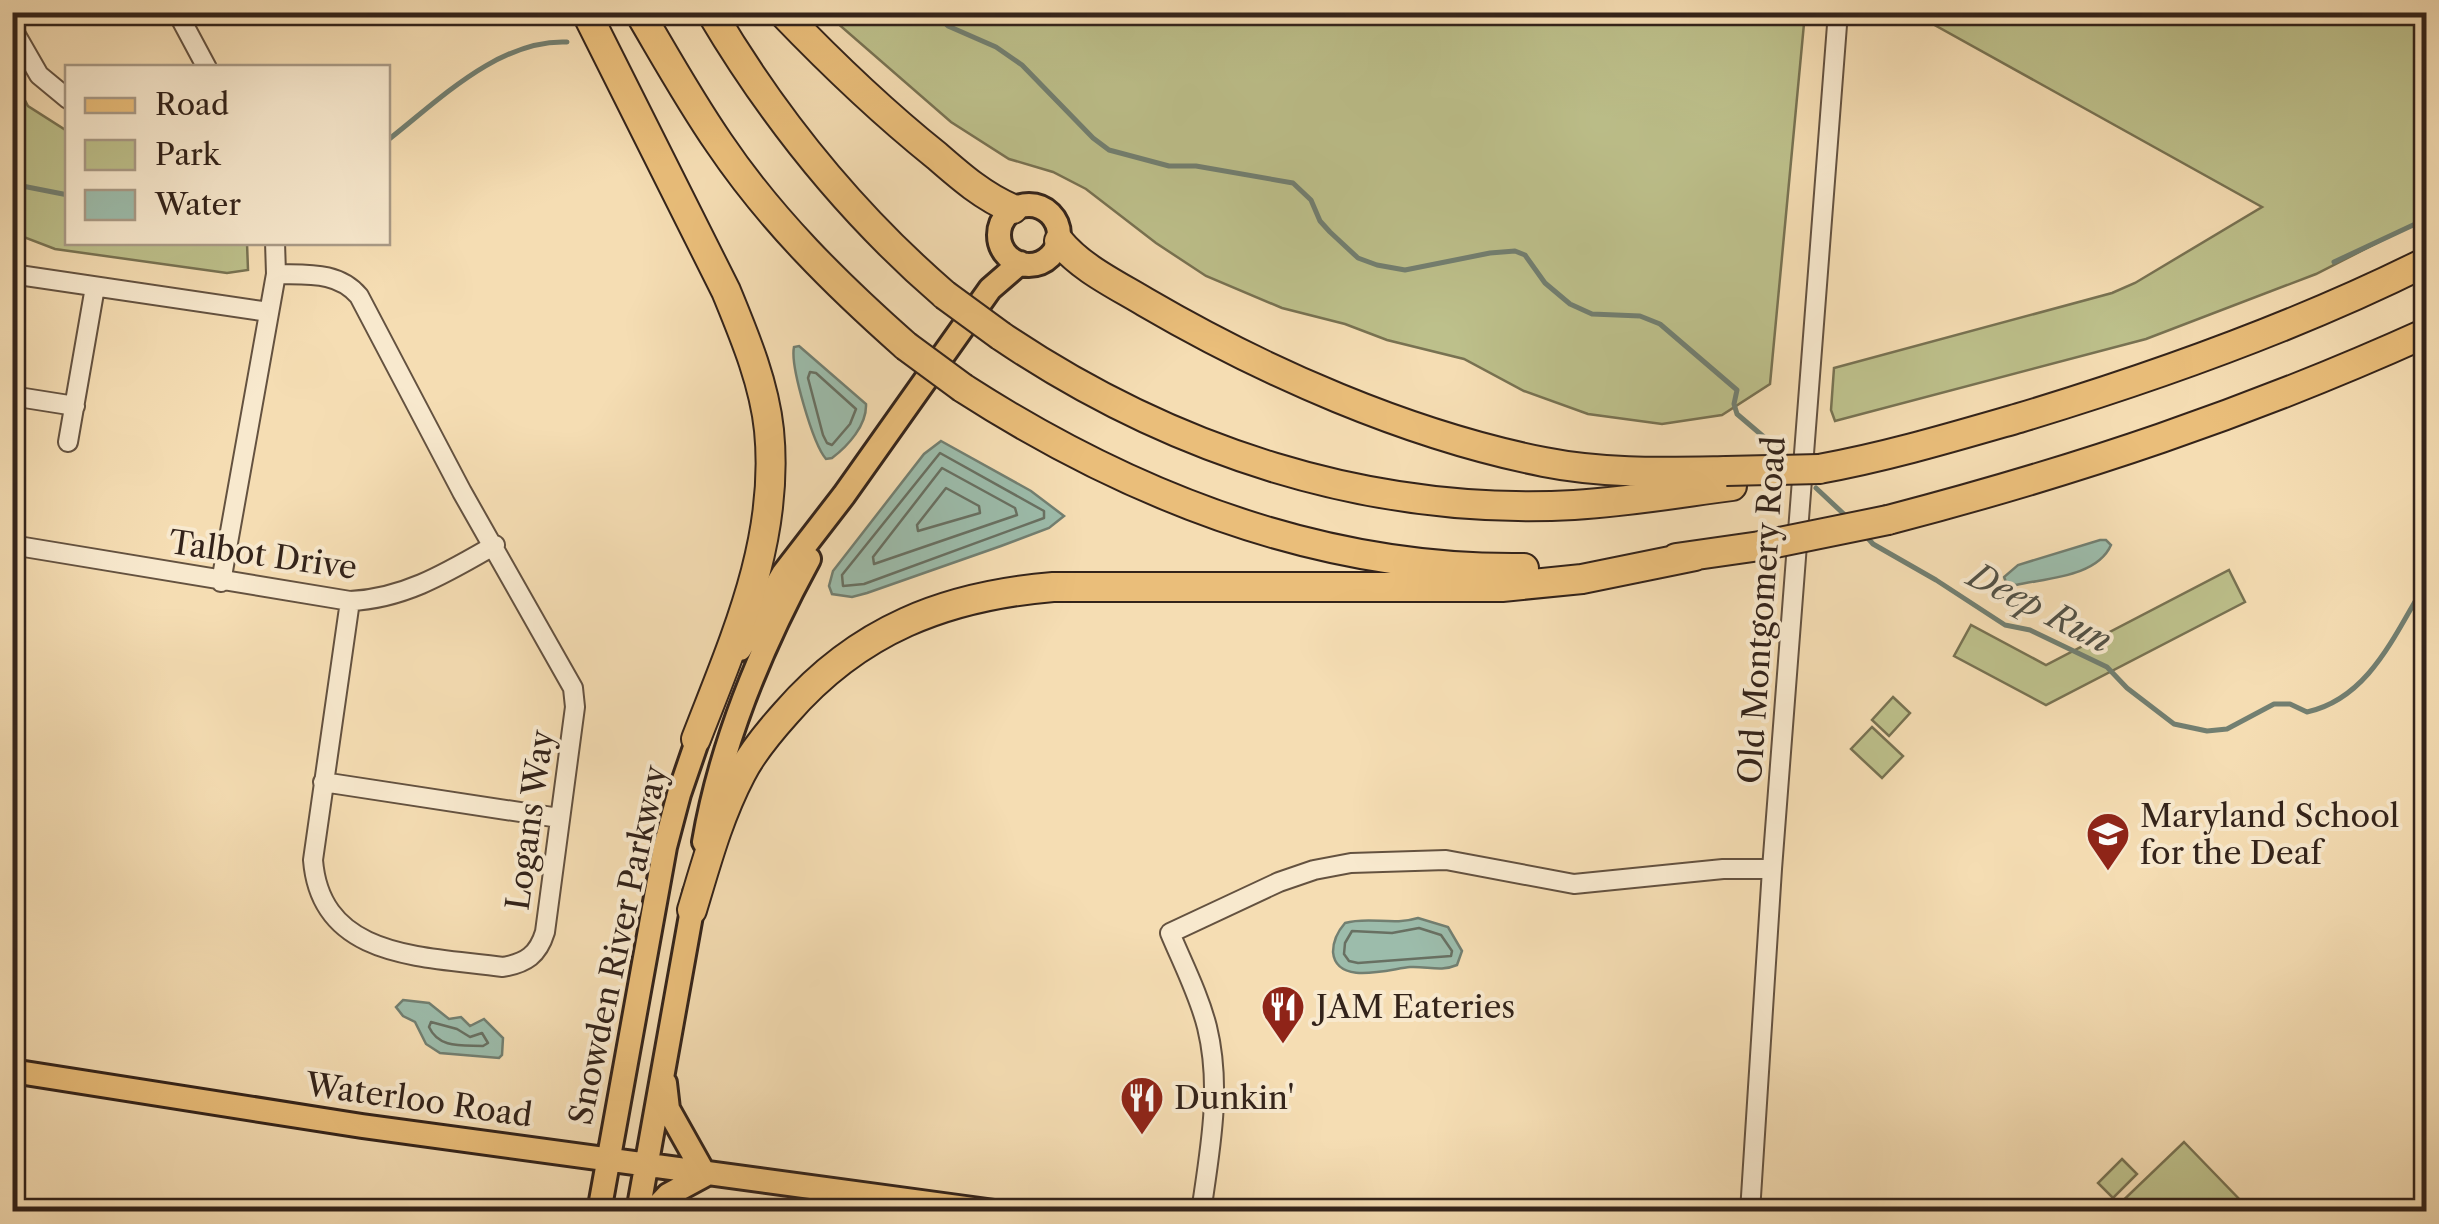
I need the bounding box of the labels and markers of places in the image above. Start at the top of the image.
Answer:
place label: Maryland School for the Deaf [2140,796,2399,872]
school or university icon: Maryland School for the Deaf [2085,811,2131,872]
restaurant icon: JAM Eateries [1260,984,1306,1045]
place label: JAM Eateries [1311,987,1515,1026]
restaurant icon: Dunkin' [1119,1075,1165,1136]
place label: Dunkin' [1174,1078,1294,1117]

